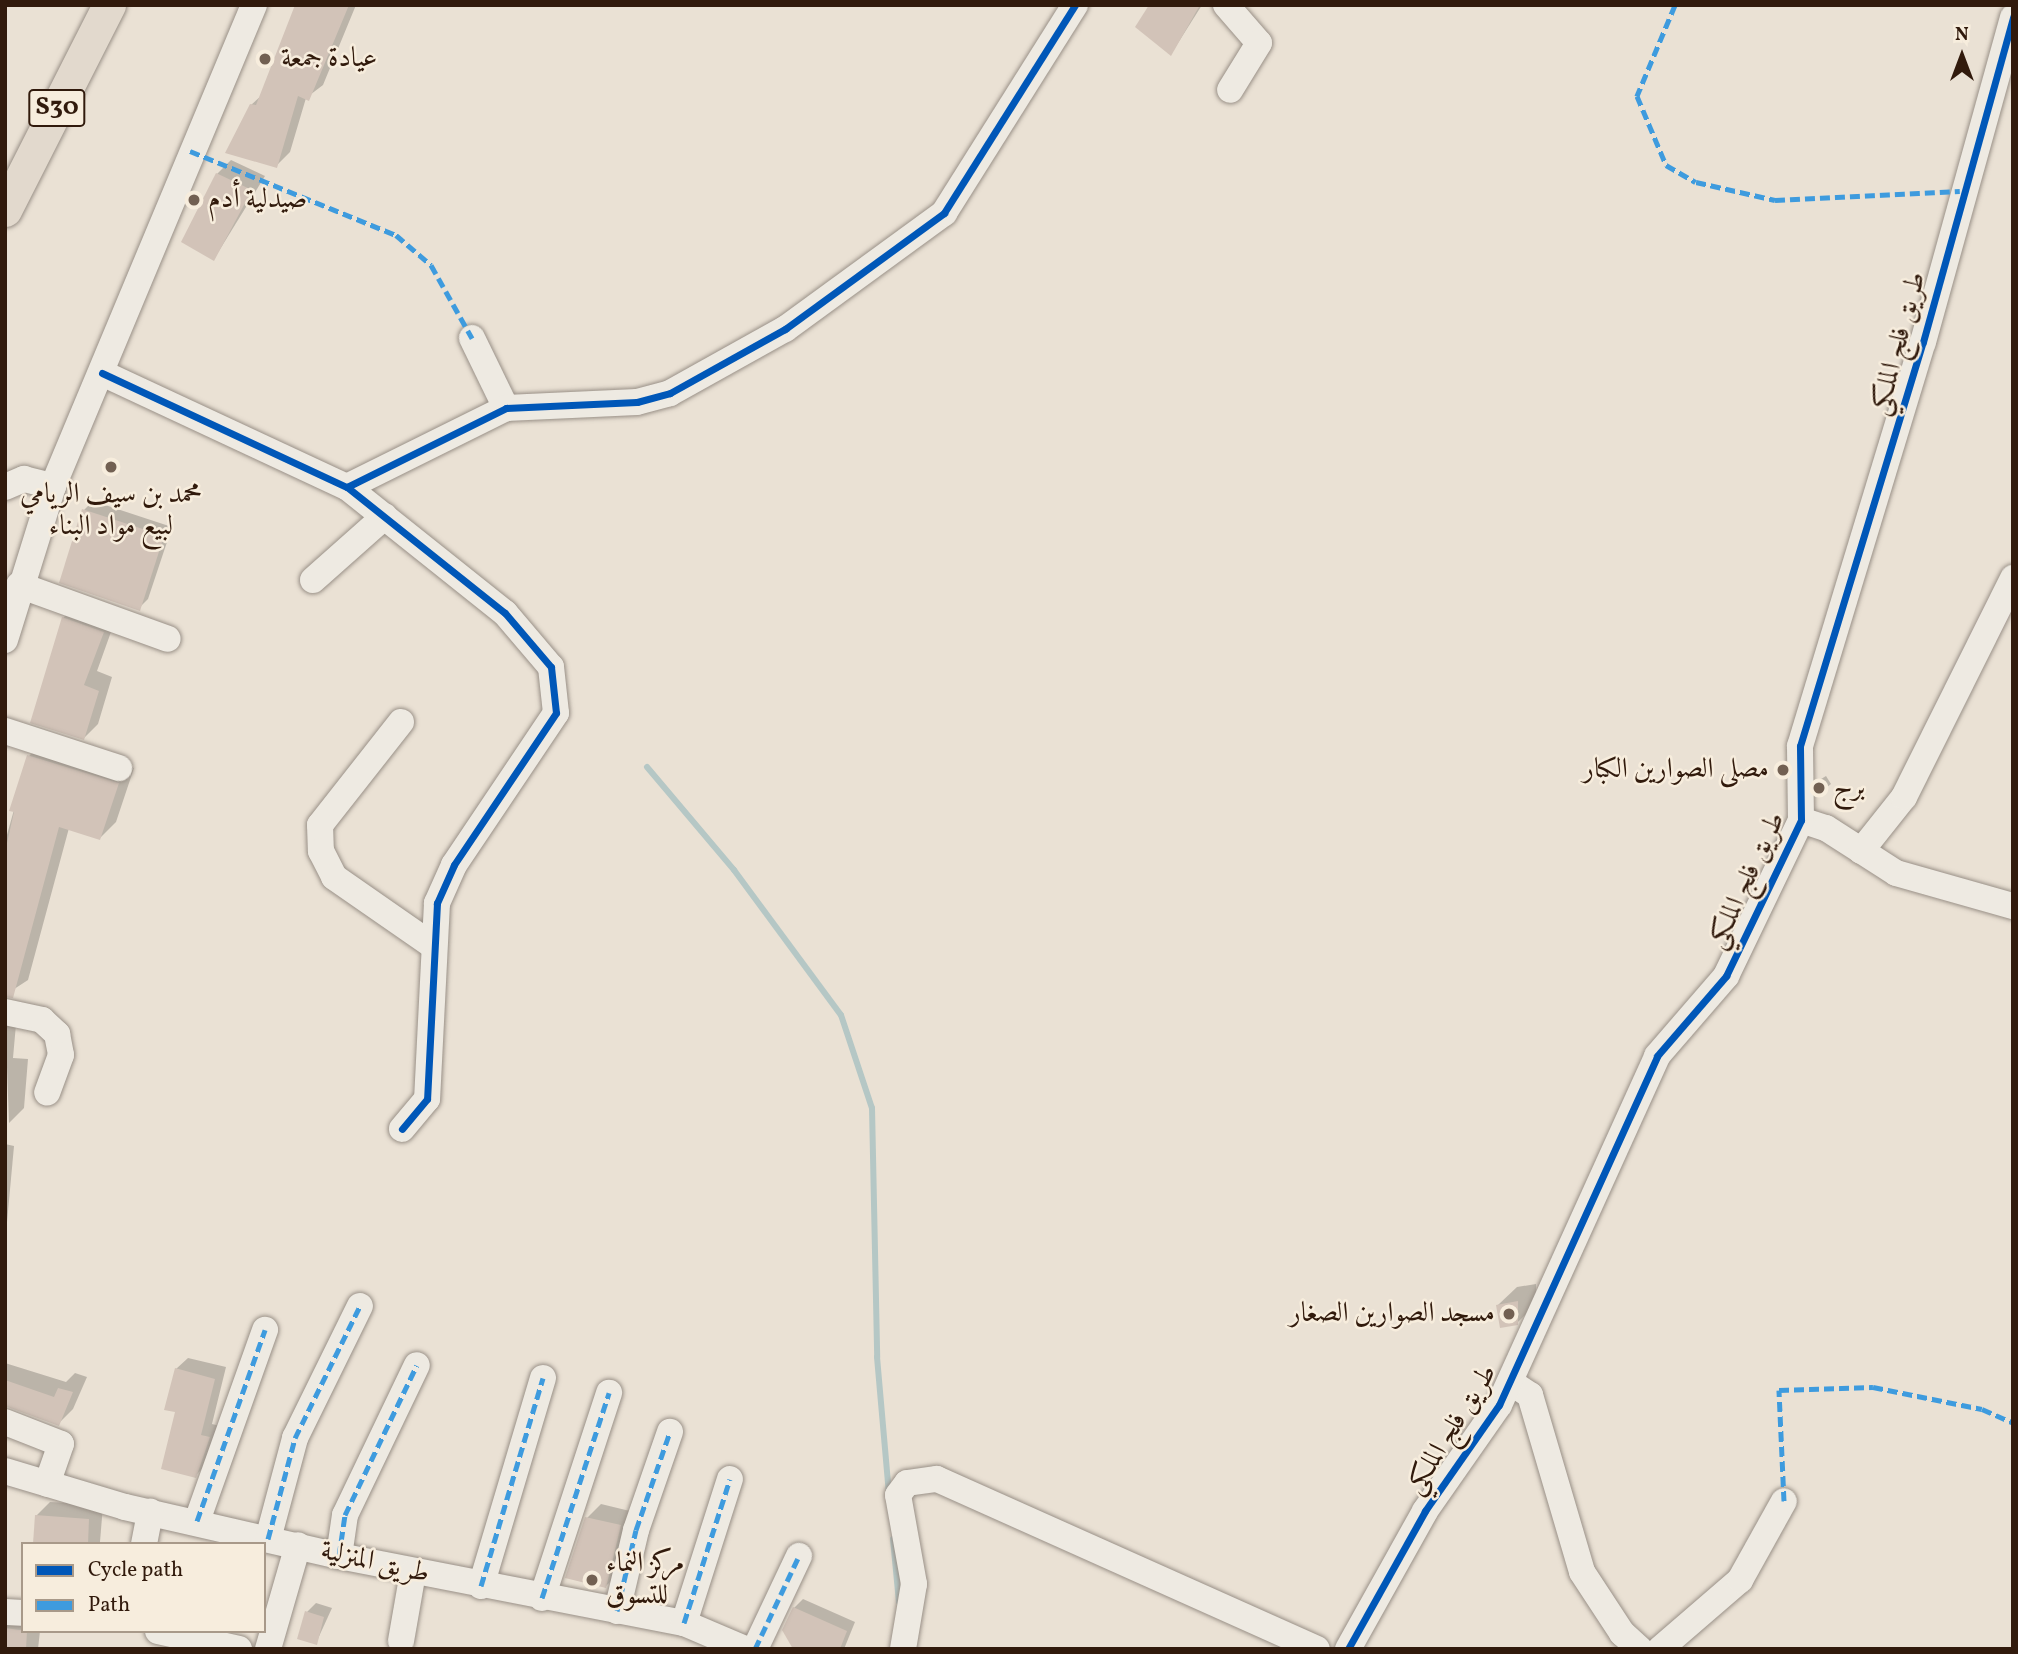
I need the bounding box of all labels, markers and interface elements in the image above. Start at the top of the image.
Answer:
north arrow [1927,21,1997,91]
text: N [1955,22,1969,48]
place label: عيادة جمعة [281,42,377,76]
marker: عيادة جمعة [255,49,275,69]
road number: S30 [27,86,87,130]
place label: صيدلية أدم [208,183,307,217]
marker: صيدلية أدم [186,192,202,208]
street label: طريق فلج الملكي [1864,268,1934,420]
marker: محمد بن سيف الريامي لبيع مواد البناء [103,459,119,475]
place label: محمد بن سيف الريامي لبيع مواد البناء [20,478,202,544]
place label: مصلى الصوارين الكبار [1583,753,1769,787]
marker: مصلى الصوارين الكبار [1775,762,1791,778]
place label: برج [1833,771,1865,805]
marker: برج [1811,780,1827,796]
street label: طريق فلج الملكي [1701,807,1793,955]
place label: مسجد الصوارين الصغار [1290,1297,1495,1331]
marker: مسجد الصوارين الصغار [1501,1306,1517,1322]
street label: طريق فلج الملكي [1399,1358,1505,1502]
street label: طريق المنزلية [317,1534,433,1592]
legend [21,1542,266,1633]
place label: مركز النماء للتسوق [606,1547,684,1613]
text: Cycle path [88,1556,183,1585]
marker: مركز النماء للتسوق [584,1572,600,1588]
text: Path [88,1591,130,1620]

